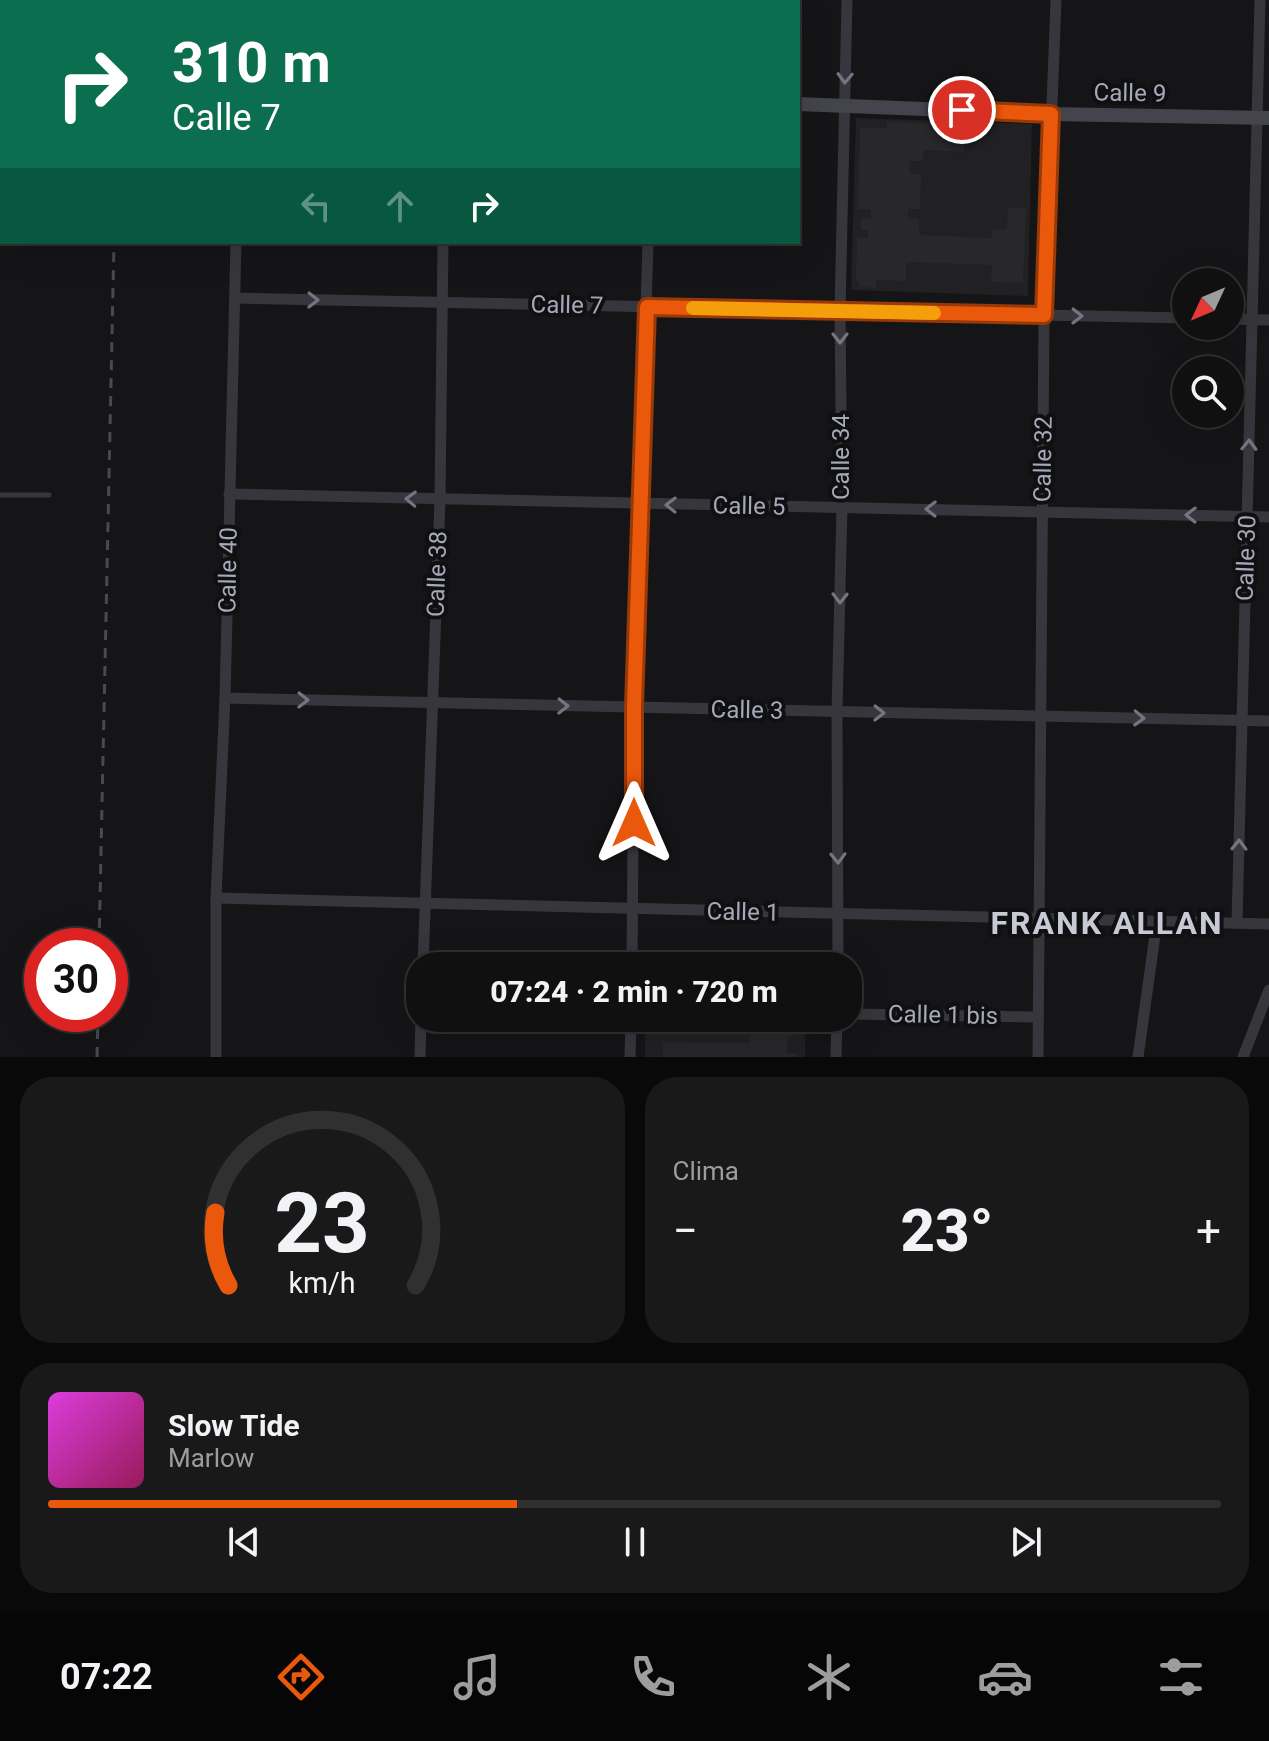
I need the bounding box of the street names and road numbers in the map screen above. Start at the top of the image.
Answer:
street label: Calle 9 [1094,78,1166,108]
street label: Calle 7 [531,290,603,320]
street label: Calle 34 [827,414,855,500]
street label: Calle 32 [1028,416,1058,502]
street label: Calle 5 [713,491,785,521]
street label: Calle 30 [1231,515,1261,601]
street label: Calle 40 [213,527,243,613]
street label: Calle 38 [422,531,452,617]
street label: Calle 3 [711,695,783,725]
street label: Calle 1 [707,897,779,927]
street label: Calle 1 bis [888,1000,998,1030]

